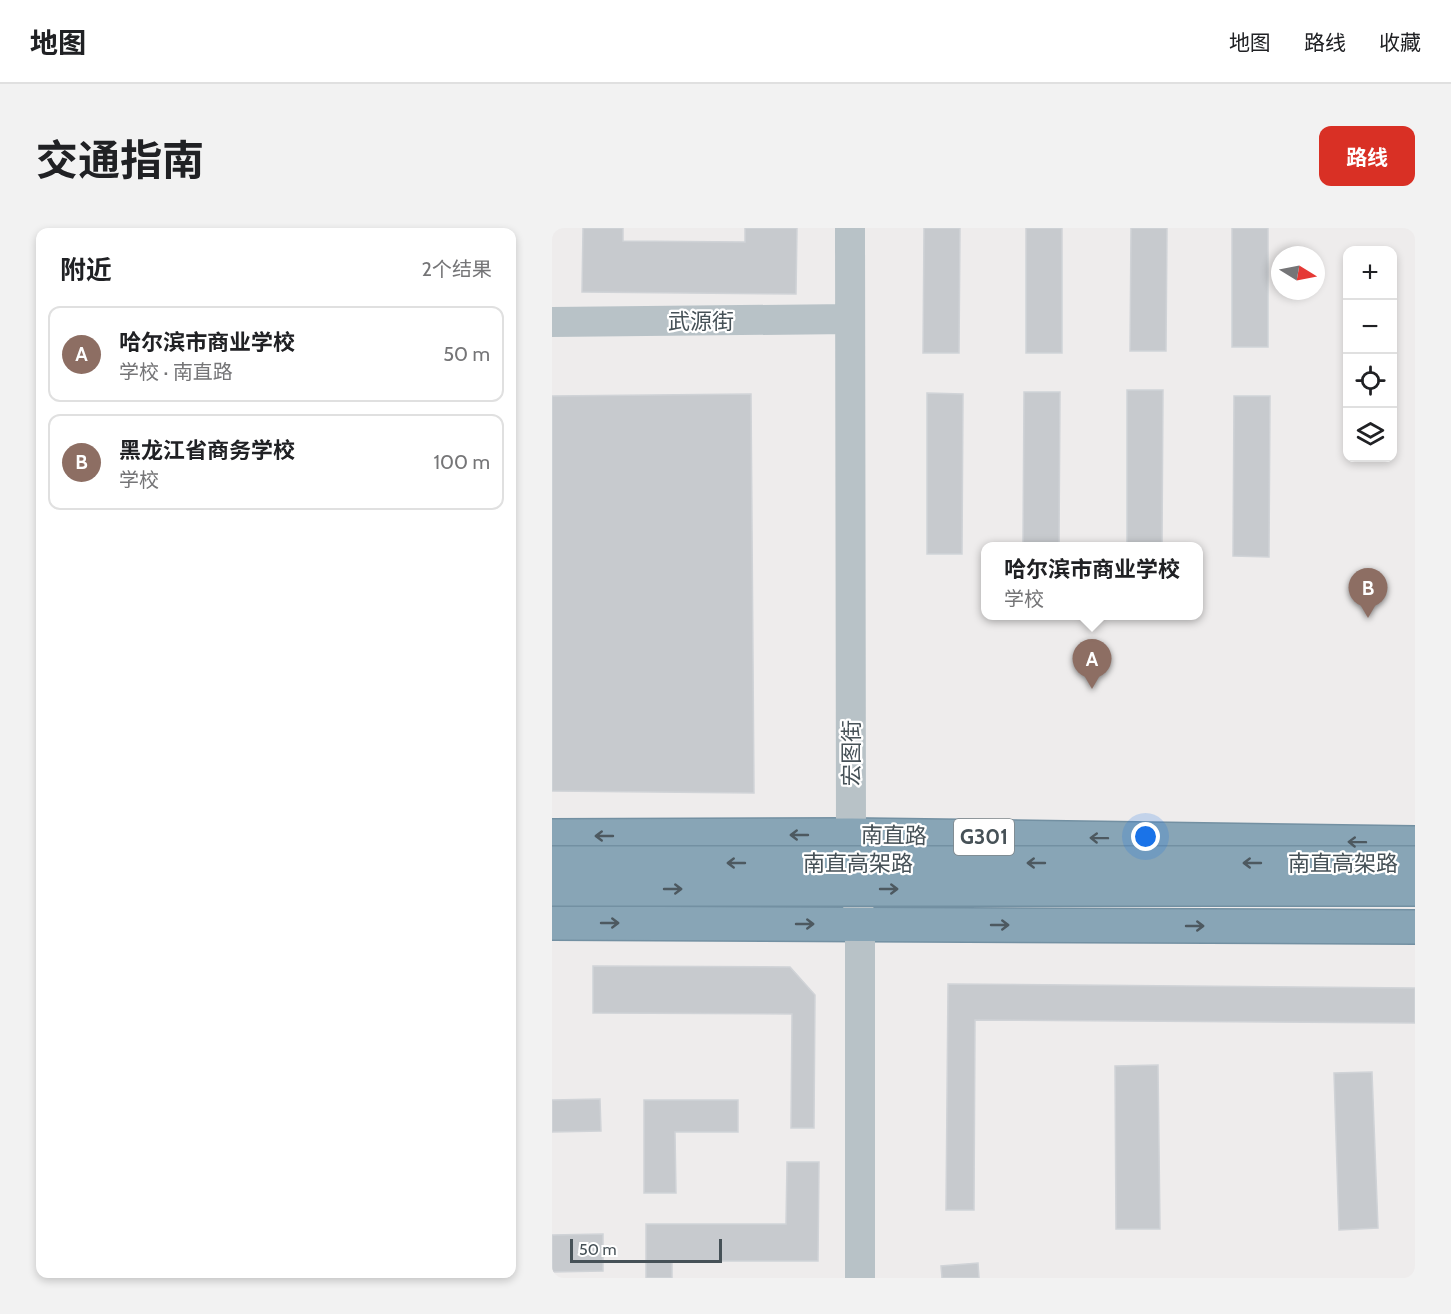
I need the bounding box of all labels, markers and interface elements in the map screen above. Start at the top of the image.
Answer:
text: 地图 [30,26,86,60]
text: 地图 [1229,30,1271,55]
text: 路线 [1304,30,1346,55]
text: 收藏 [1379,30,1421,55]
button: 路线 [1319,126,1415,186]
text: 交通指南 [36,134,204,186]
north arrow [1271,246,1325,300]
map controls [1343,246,1397,462]
button: + [1343,246,1397,300]
text: 附近 [60,254,112,286]
text: 2个结果 [422,257,492,281]
button: − [1343,300,1397,354]
street label: 武源街 [668,308,734,335]
text: 哈尔滨市商业学校 [119,329,295,356]
text: A [75,342,88,366]
text: 50 m [443,342,490,366]
button: locate [1343,354,1397,408]
text: 学校 · 南直路 [119,360,233,384]
button: layers [1343,408,1397,462]
text: 黑龙江省商务学校 [119,437,295,464]
text: B [75,450,88,474]
text: 100 m [434,450,490,474]
text: 学校 [119,468,159,492]
popup [981,542,1203,620]
text: 哈尔滨市商业学校 [1004,556,1180,583]
pin: B [1348,568,1388,618]
text: 学校 [1004,587,1044,611]
pin: A [1072,640,1112,689]
street label: 宏图街 [838,720,865,786]
road number: G301 [954,819,1014,855]
street label: 南直路 [861,821,927,850]
your location [1131,822,1160,851]
one-way arrow [789,829,809,841]
one-way arrow [594,830,614,842]
one-way arrow [1089,832,1109,844]
one-way arrow [1347,836,1367,848]
street label: 南直高架路 [803,850,913,877]
street label: 南直高架路 [1288,850,1398,877]
one-way arrow [726,857,746,869]
one-way arrow [1026,857,1046,869]
one-way arrow [1242,857,1262,869]
one-way arrow [663,883,683,895]
one-way arrow [879,883,899,895]
one-way arrow [600,917,620,929]
one-way arrow [795,918,815,930]
one-way arrow [990,919,1010,931]
one-way arrow [1185,920,1205,932]
scale bar [570,1236,722,1264]
text: 50 m [579,1240,616,1259]

